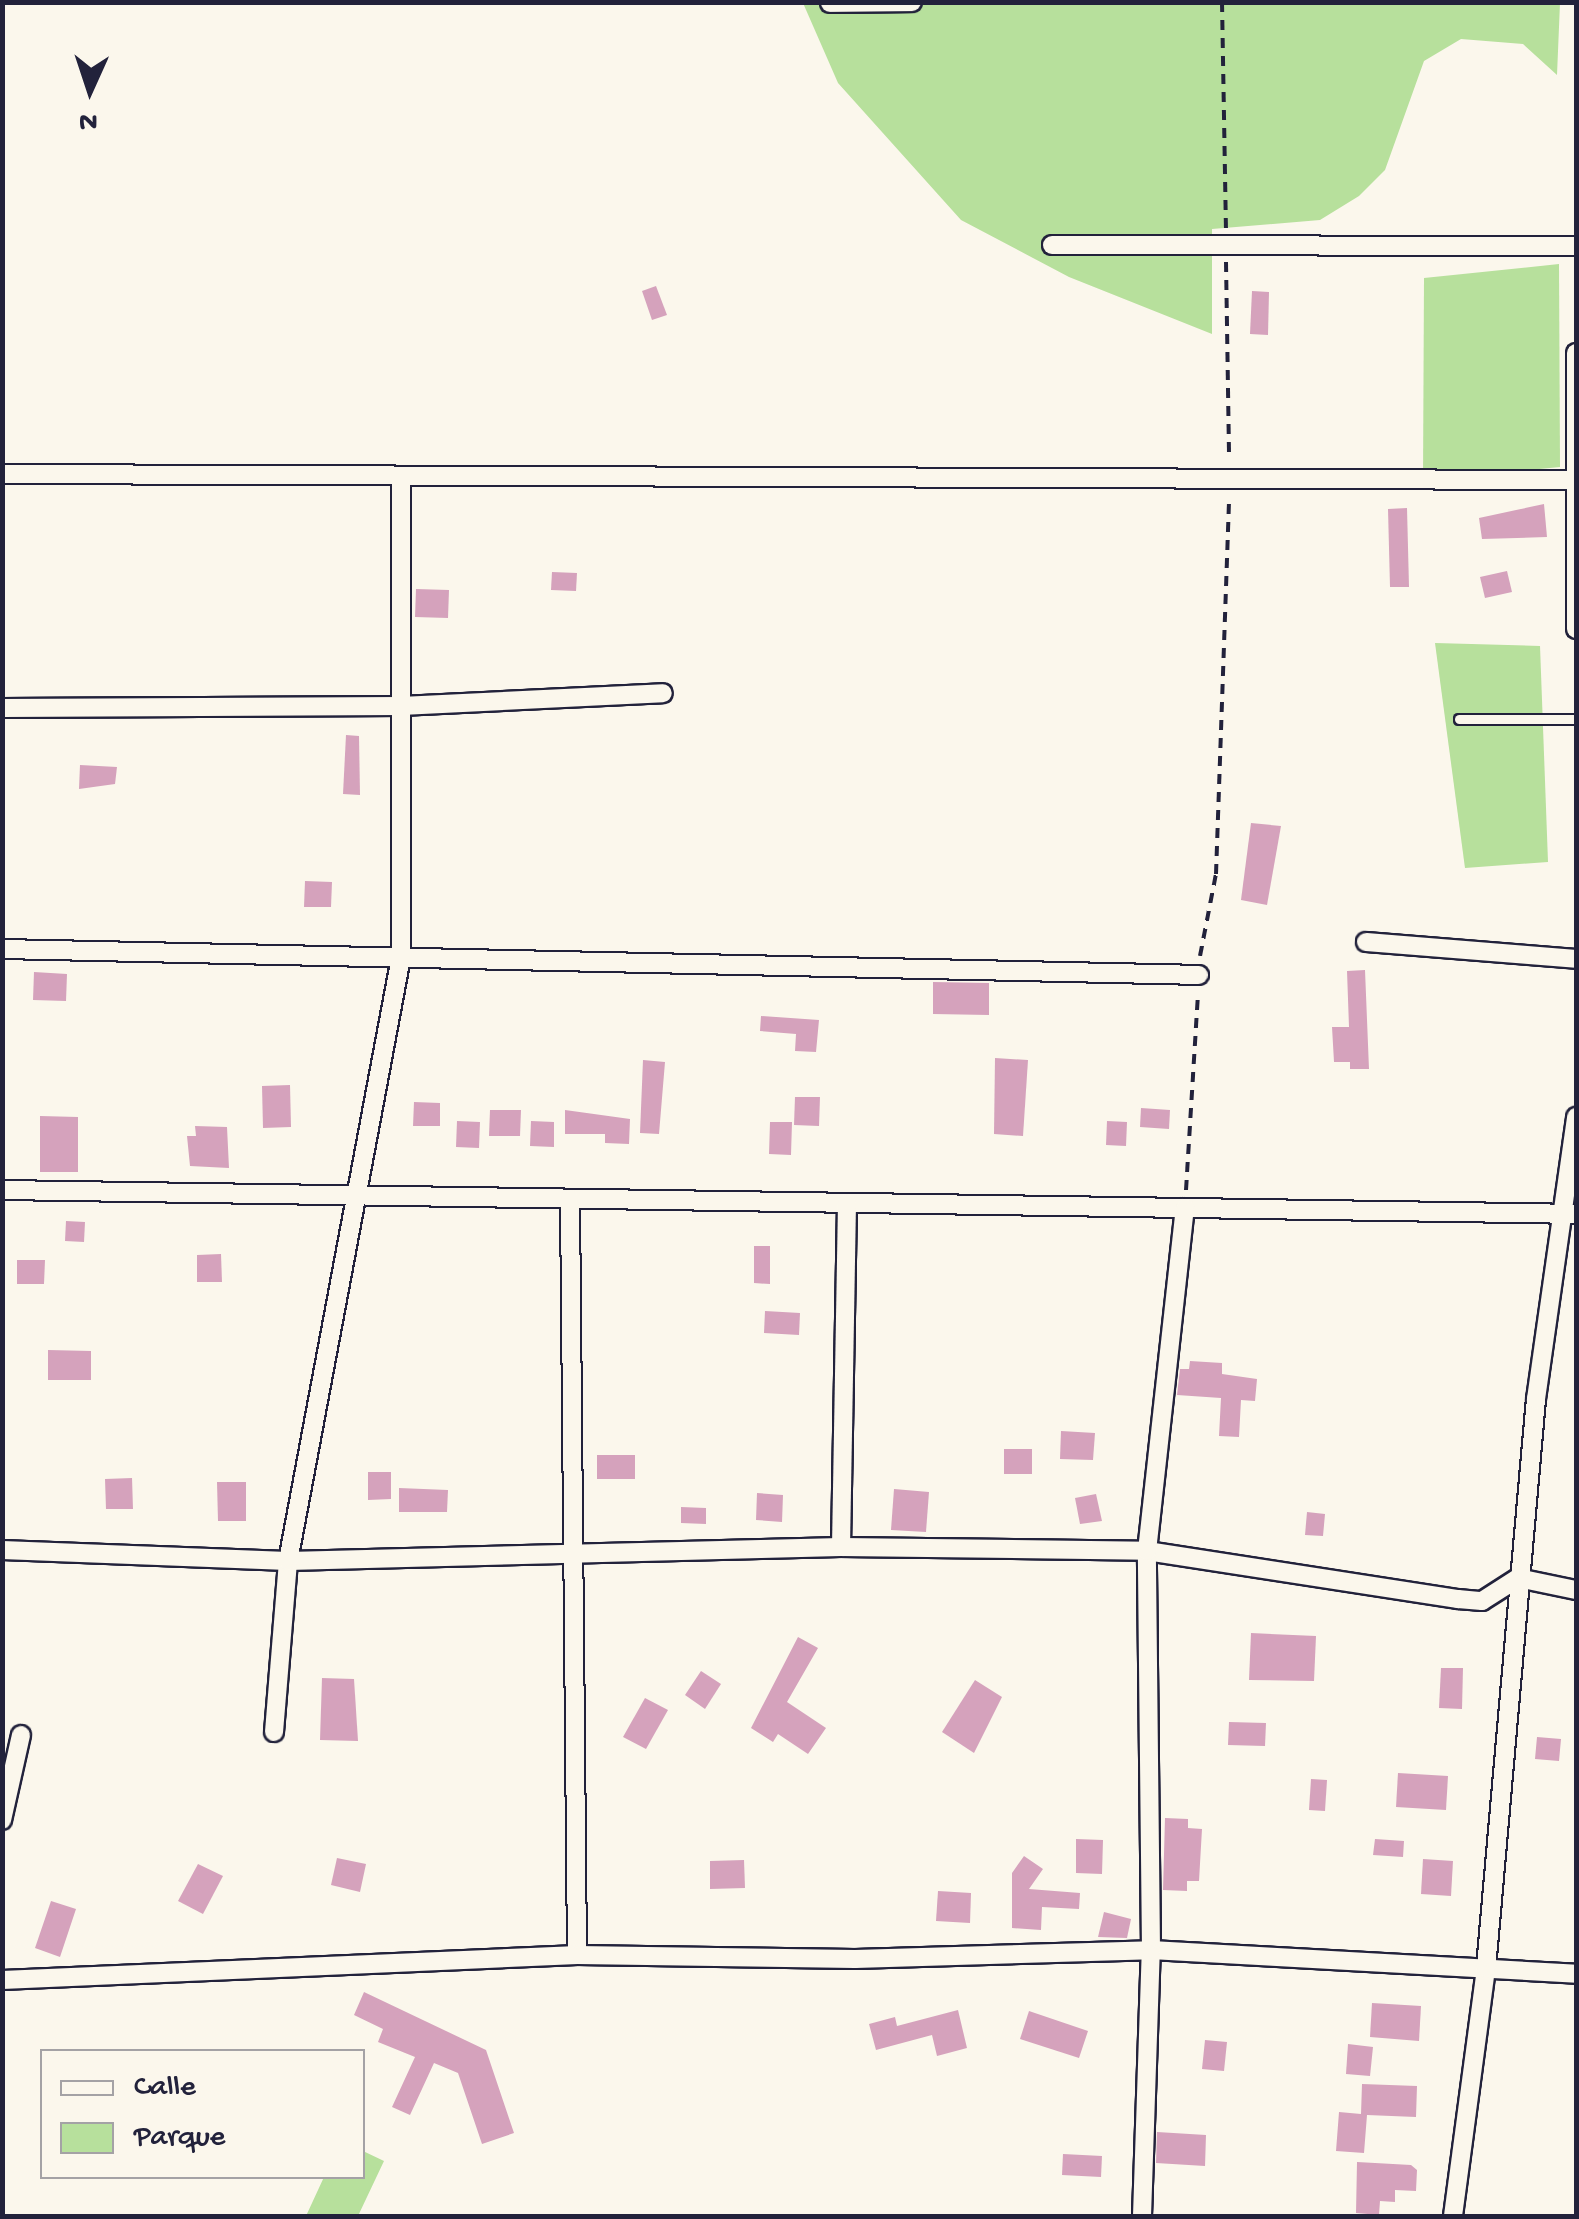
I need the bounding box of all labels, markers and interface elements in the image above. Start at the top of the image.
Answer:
north arrow [40,40,140,140]
text: N [78,104,98,137]
legend [40,2049,365,2179]
text: Calle [134,2071,196,2106]
text: Parque [134,2121,225,2156]

